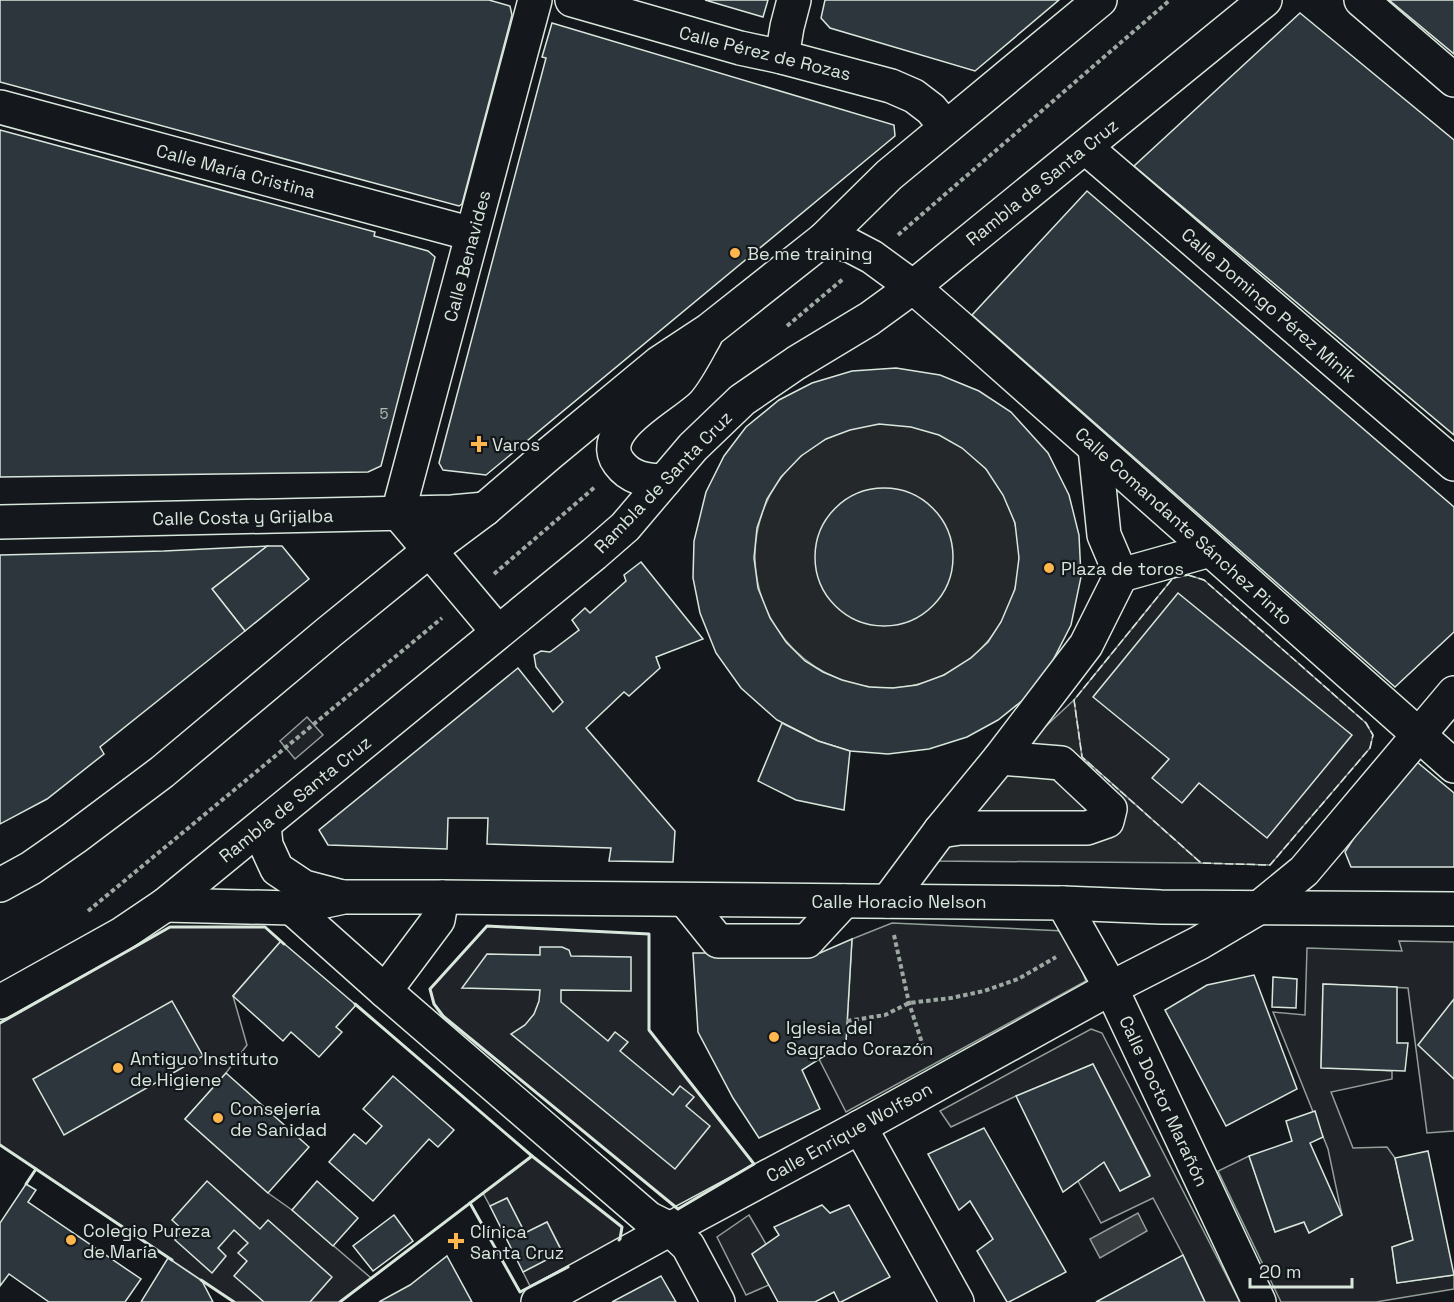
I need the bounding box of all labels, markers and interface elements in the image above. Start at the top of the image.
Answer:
street label: Calle Pérez de Rozas [677,21,853,85]
street label: Rambla de Santa Cruz [961,114,1123,250]
street label: Calle María Cristina [154,139,318,203]
street label: Calle Benavides [438,188,496,324]
street label: Calle Domingo Pérez Minik [1177,223,1361,387]
place label: Be me training [747,242,873,265]
marker: Be me training [728,246,742,260]
house number: 5 [380,404,389,423]
street label: Rambla de Santa Cruz [589,406,737,558]
street label: Calle Comandante Sánchez Pinto [1070,422,1298,630]
place label: Varos [492,433,540,456]
marker: Varos [470,435,488,453]
street label: Calle Costa y Grijalba [152,504,334,530]
place label: Plaza de toros [1061,557,1184,580]
marker: Plaza de toros [1042,561,1056,575]
street label: Rambla de Santa Cruz [214,731,376,867]
street label: Calle Horacio Nelson [811,890,987,913]
street label: Calle Doctor Marañón [1114,1012,1214,1190]
place label: Iglesia del Sagrado Corazón [786,1016,933,1060]
marker: Iglesia del Sagrado Corazón [767,1030,781,1044]
place label: Antiguo Instituto de Higiene [130,1047,279,1091]
marker: Antiguo Instituto de Higiene [111,1061,125,1075]
street label: Calle Enrique Wolfson [762,1077,936,1187]
place label: Consejería de Sanidad [230,1097,327,1141]
marker: Consejería de Sanidad [211,1111,225,1125]
place label: Colegio Pureza de María [83,1219,211,1263]
place label: Clínica Santa Cruz [470,1220,564,1264]
marker: Clínica Santa Cruz [447,1232,465,1250]
marker: Colegio Pureza de María [64,1233,78,1247]
scale bar [1250,1251,1352,1289]
text: 20 m [1259,1260,1302,1283]

